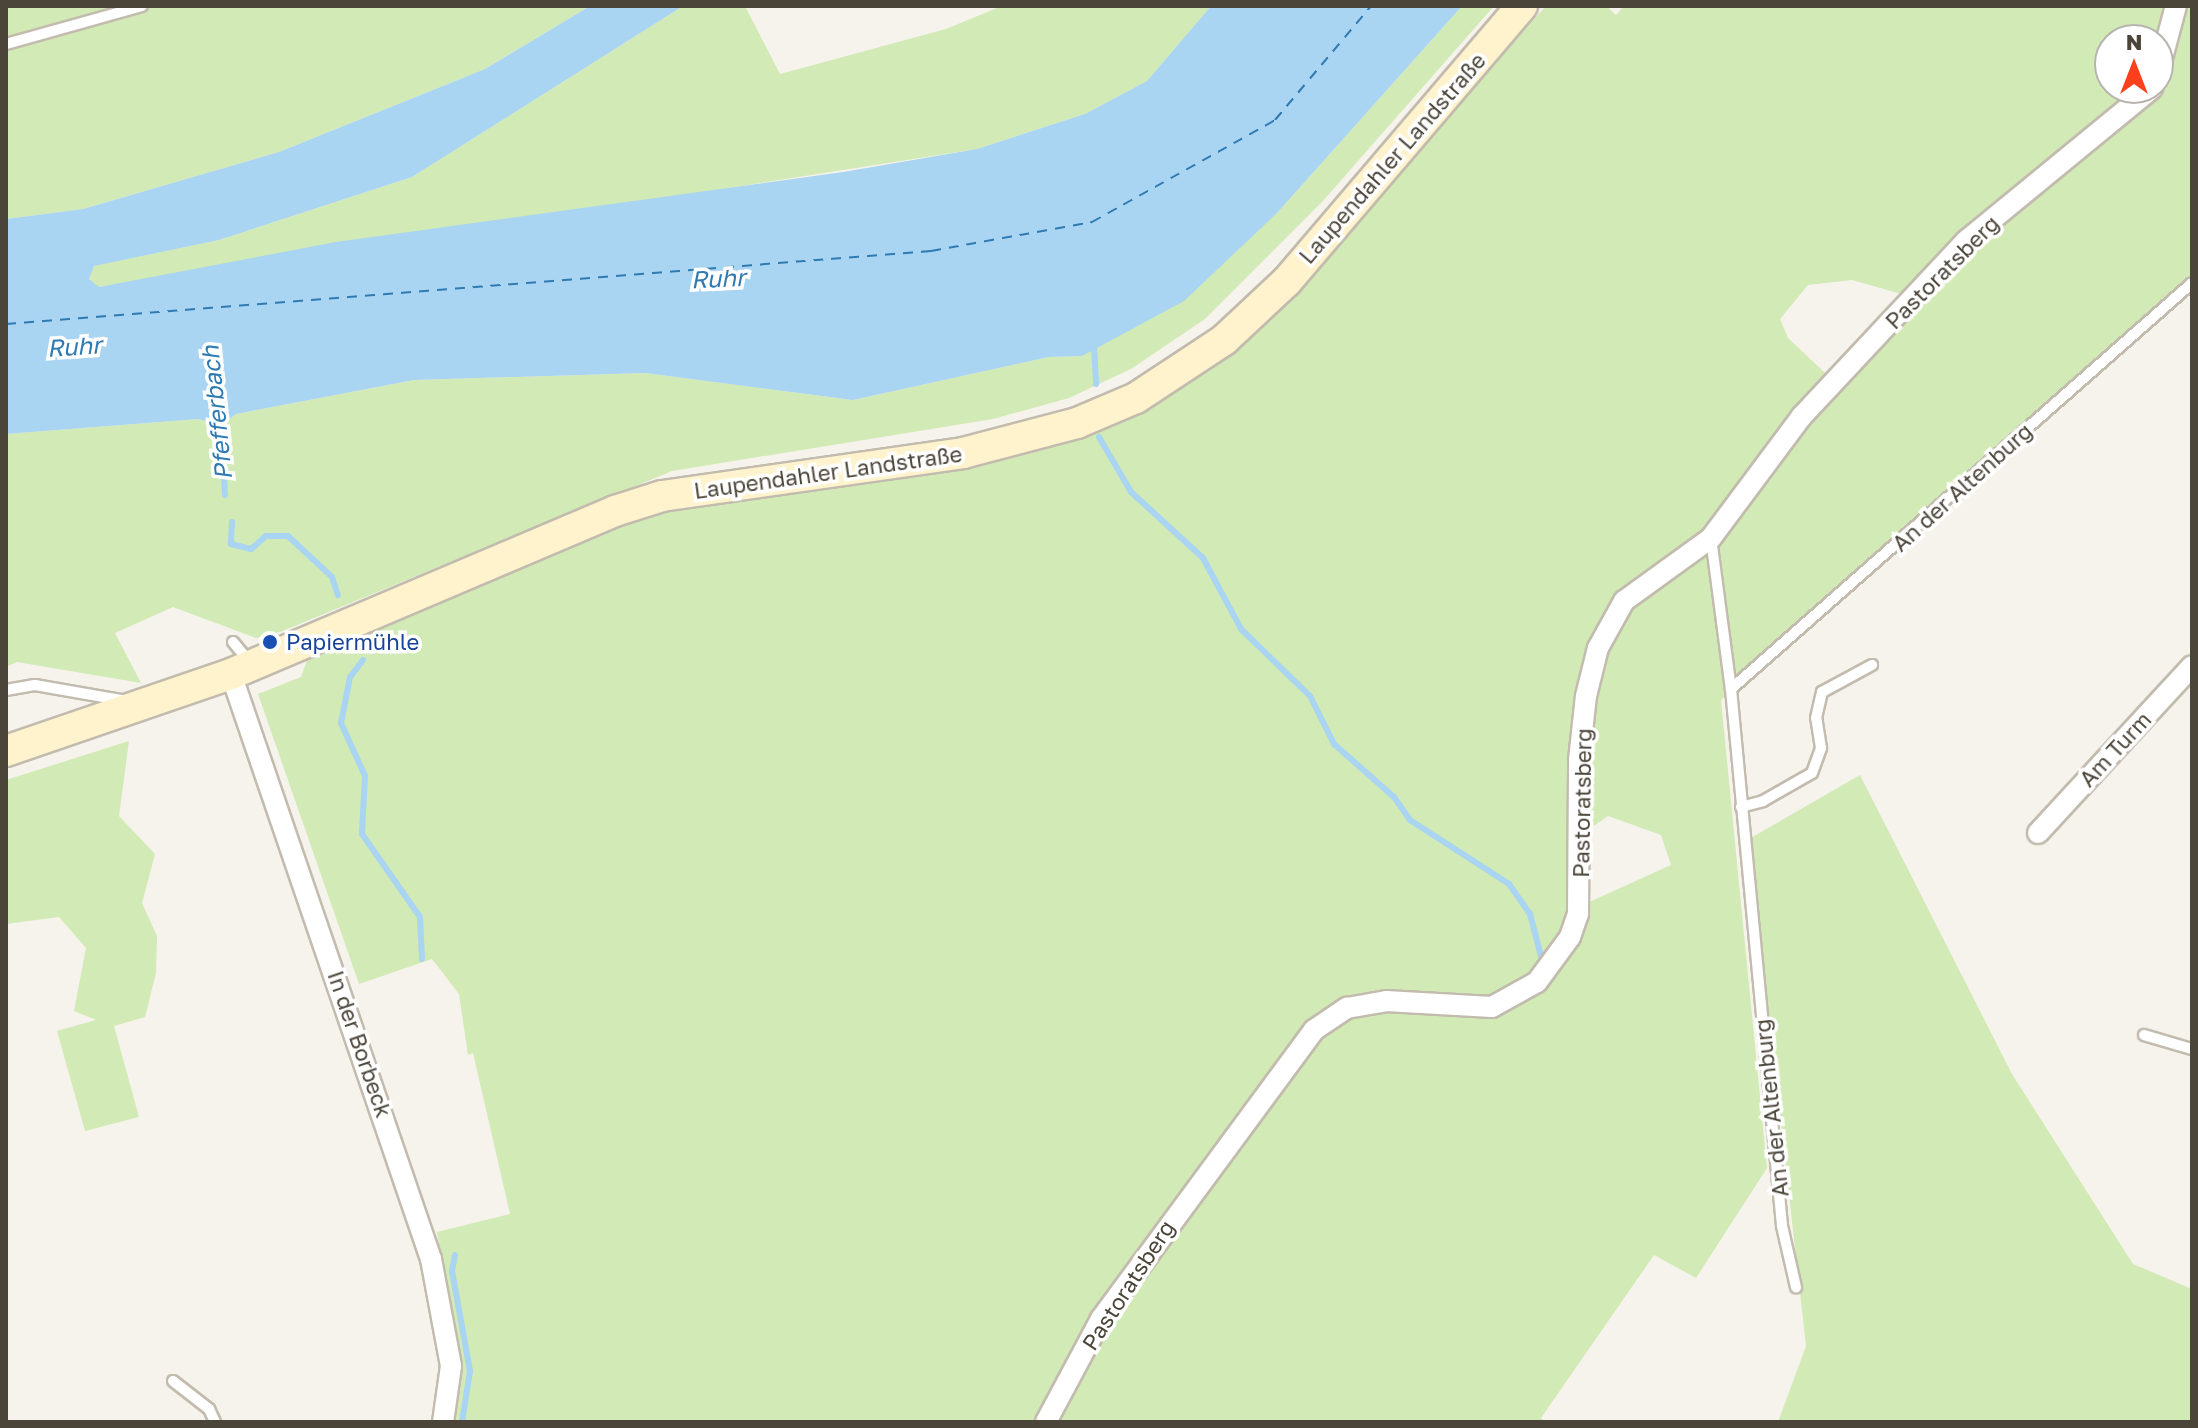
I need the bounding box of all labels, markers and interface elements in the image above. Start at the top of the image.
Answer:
north arrow [2094,24,2174,104]
text: N [2126,28,2142,55]
street label: Laupendahler Landstraße [1293,47,1491,269]
street label: Pastoratsberg [1880,210,2004,334]
water label: Ruhr [690,262,746,294]
water label: Ruhr [46,330,102,362]
water label: Pfefferbach [195,344,237,482]
street label: An der Altenburg [1887,417,2037,557]
street label: Laupendahler Landstraße [692,440,964,504]
place label: Papiermühle [286,629,419,655]
marker: Papiermühle [261,633,279,651]
street label: Am Turm [2074,706,2156,792]
street label: Pastoratsberg [1567,728,1597,878]
street label: In der Borbeck [323,967,397,1121]
street label: An der Altenburg [1749,1018,1793,1198]
street label: Pastoratsberg [1076,1215,1180,1355]

